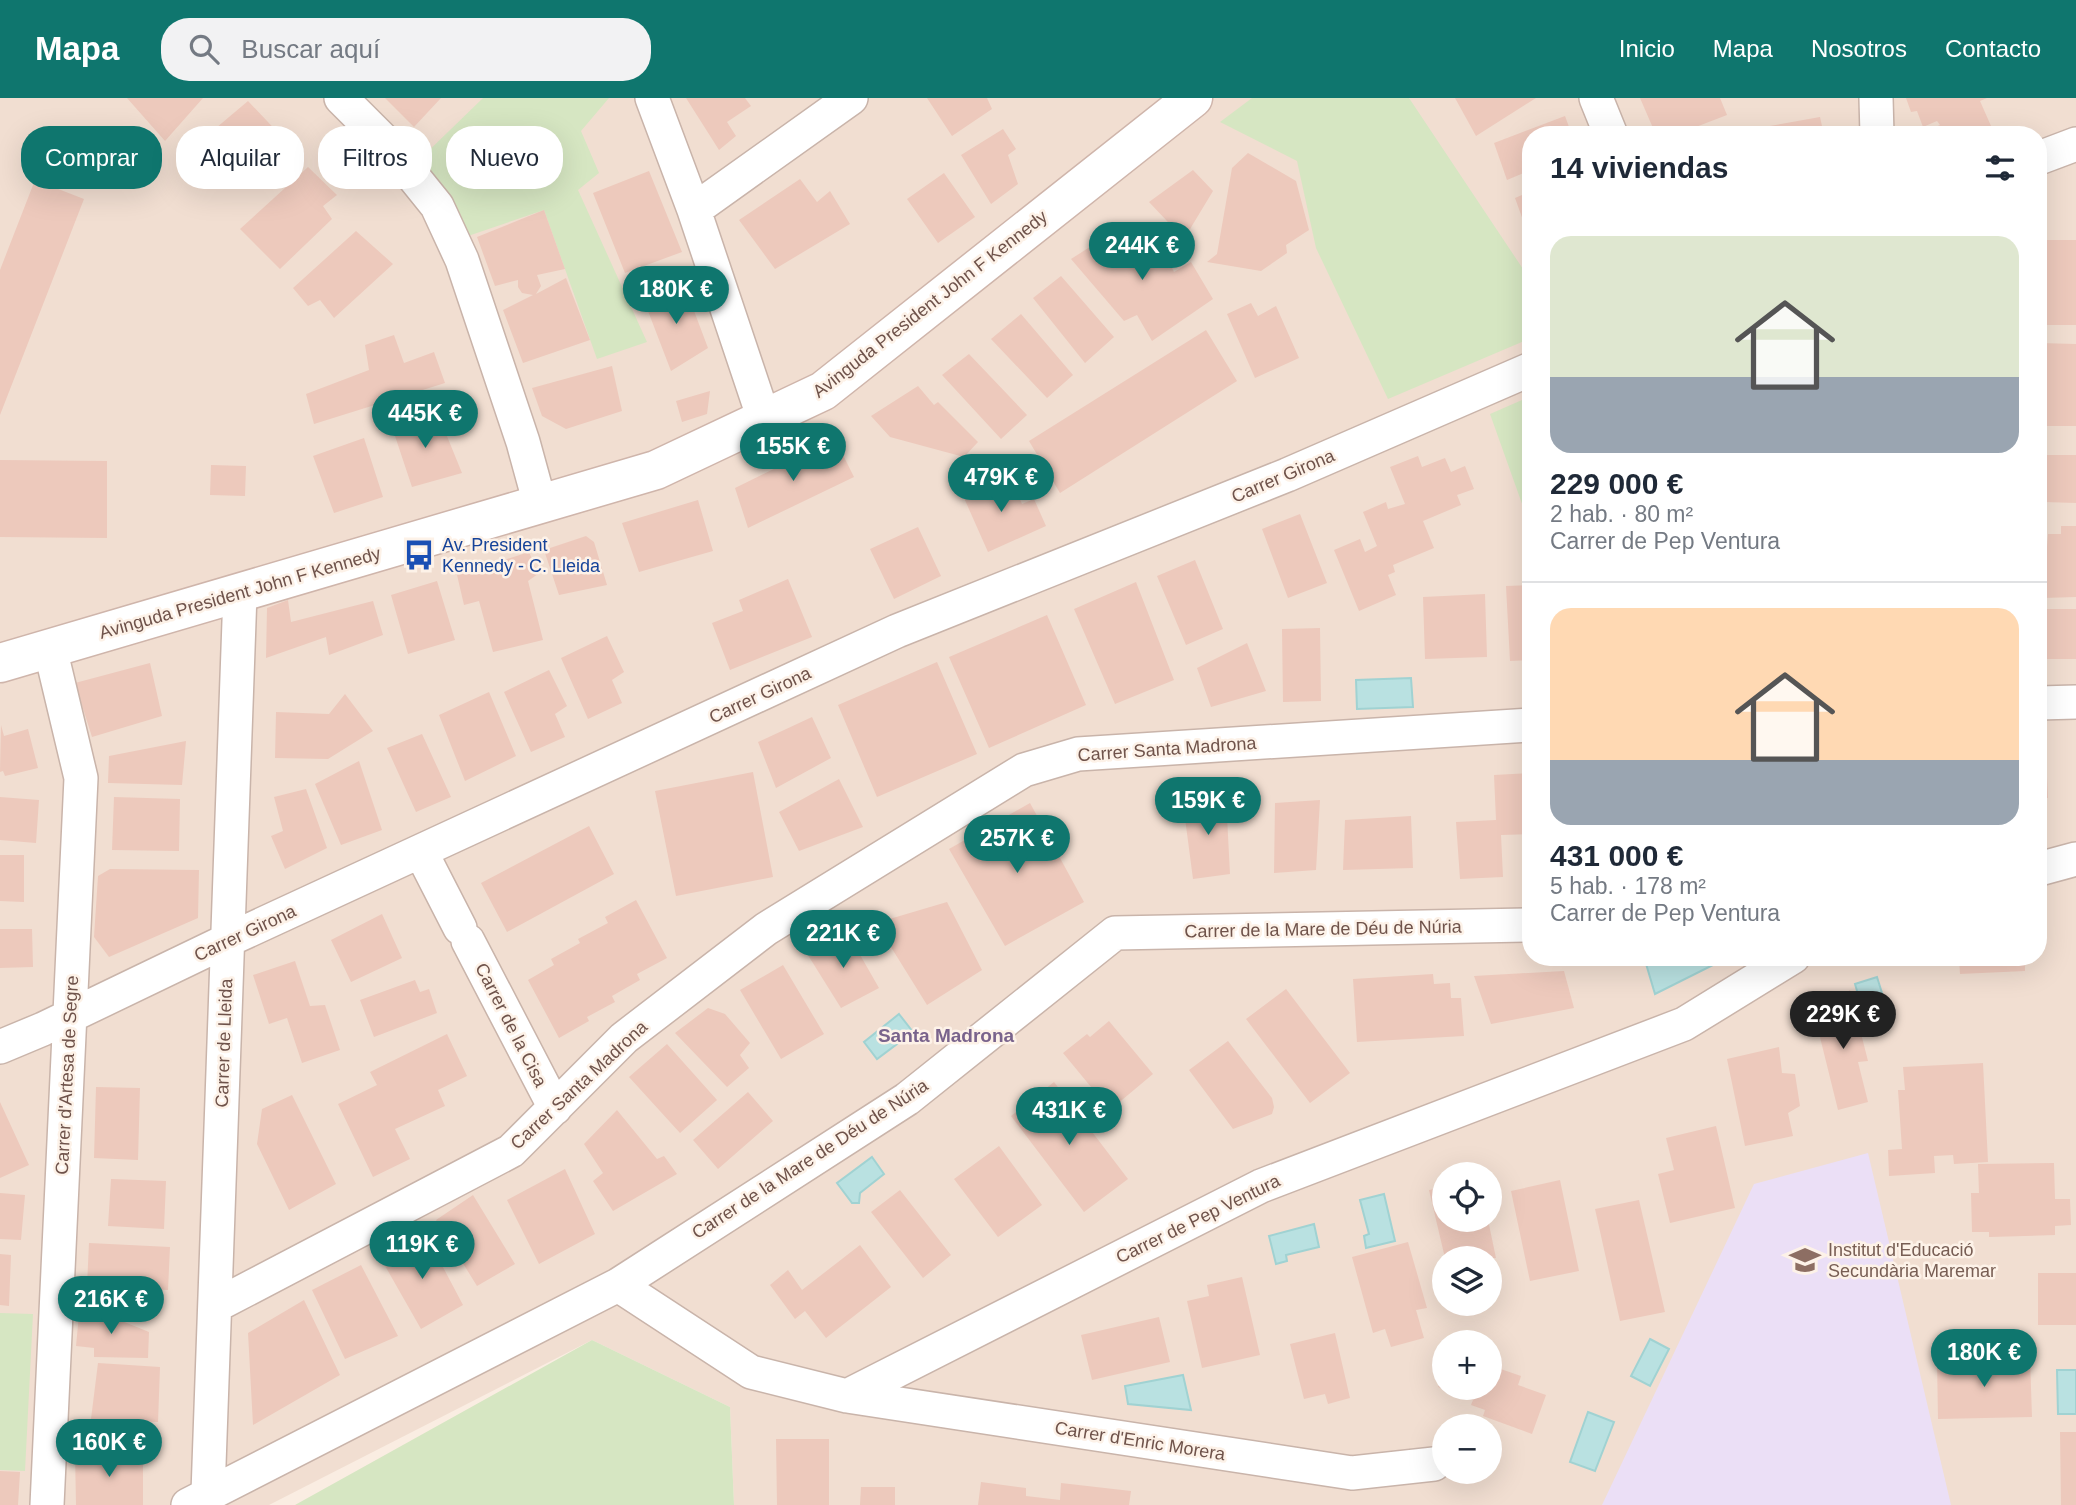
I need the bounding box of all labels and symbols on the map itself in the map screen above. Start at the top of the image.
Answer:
street label: Avinguda President John F Kennedy [809,206,1051,402]
pin: 244K € [1085,222,1199,282]
pin: 180K € [619,266,733,326]
pin: 445K € [368,390,482,450]
pin: 155K € [736,424,850,483]
street label: Carrer Girona [1228,445,1338,507]
pin: 479K € [944,454,1058,514]
place label: Av. President Kennedy - C. Lleida [442,535,601,576]
bus stop icon: Av. President Kennedy - C. Lleida [402,538,436,572]
street label: Avinguda President John F Kennedy [97,543,383,643]
street label: Carrer Girona [706,662,815,727]
street label: Carrer Santa Madrona [1077,733,1258,765]
pin: 159K € [1151,778,1265,837]
pin: 257K € [960,816,1074,875]
street label: Carrer Girona [191,900,300,965]
pin: 221K € [786,910,900,970]
street label: Carrer de la Mare de Déu de Núria [1184,917,1463,941]
street label: Carrer de la Cisa [471,960,551,1091]
street label: Carrer d'Artesa de Segre [52,975,82,1175]
street label: Carrer de Lleida [212,977,236,1108]
pin: 229K € [1786,992,1900,1051]
street label: Carrer Santa Madrona [507,1016,652,1153]
district label: Santa Madrona [878,1025,1015,1046]
street label: Carrer de la Mare de Déu de Núria [688,1075,932,1243]
pin: 431K € [1012,1088,1126,1147]
street label: Carrer de Pep Ventura [1113,1170,1284,1267]
pin: 119K € [365,1222,479,1281]
place label: Institut d'Educació Secundària Maremar [1828,1240,1996,1281]
school or university icon: Institut d'Educació Secundària Maremar [1788,1243,1822,1277]
pin: 216K € [54,1276,168,1336]
pin: 180K € [1927,1330,2041,1389]
street label: Carrer d'Enric Morera [1053,1418,1228,1465]
pin: 160K € [52,1420,166,1479]

